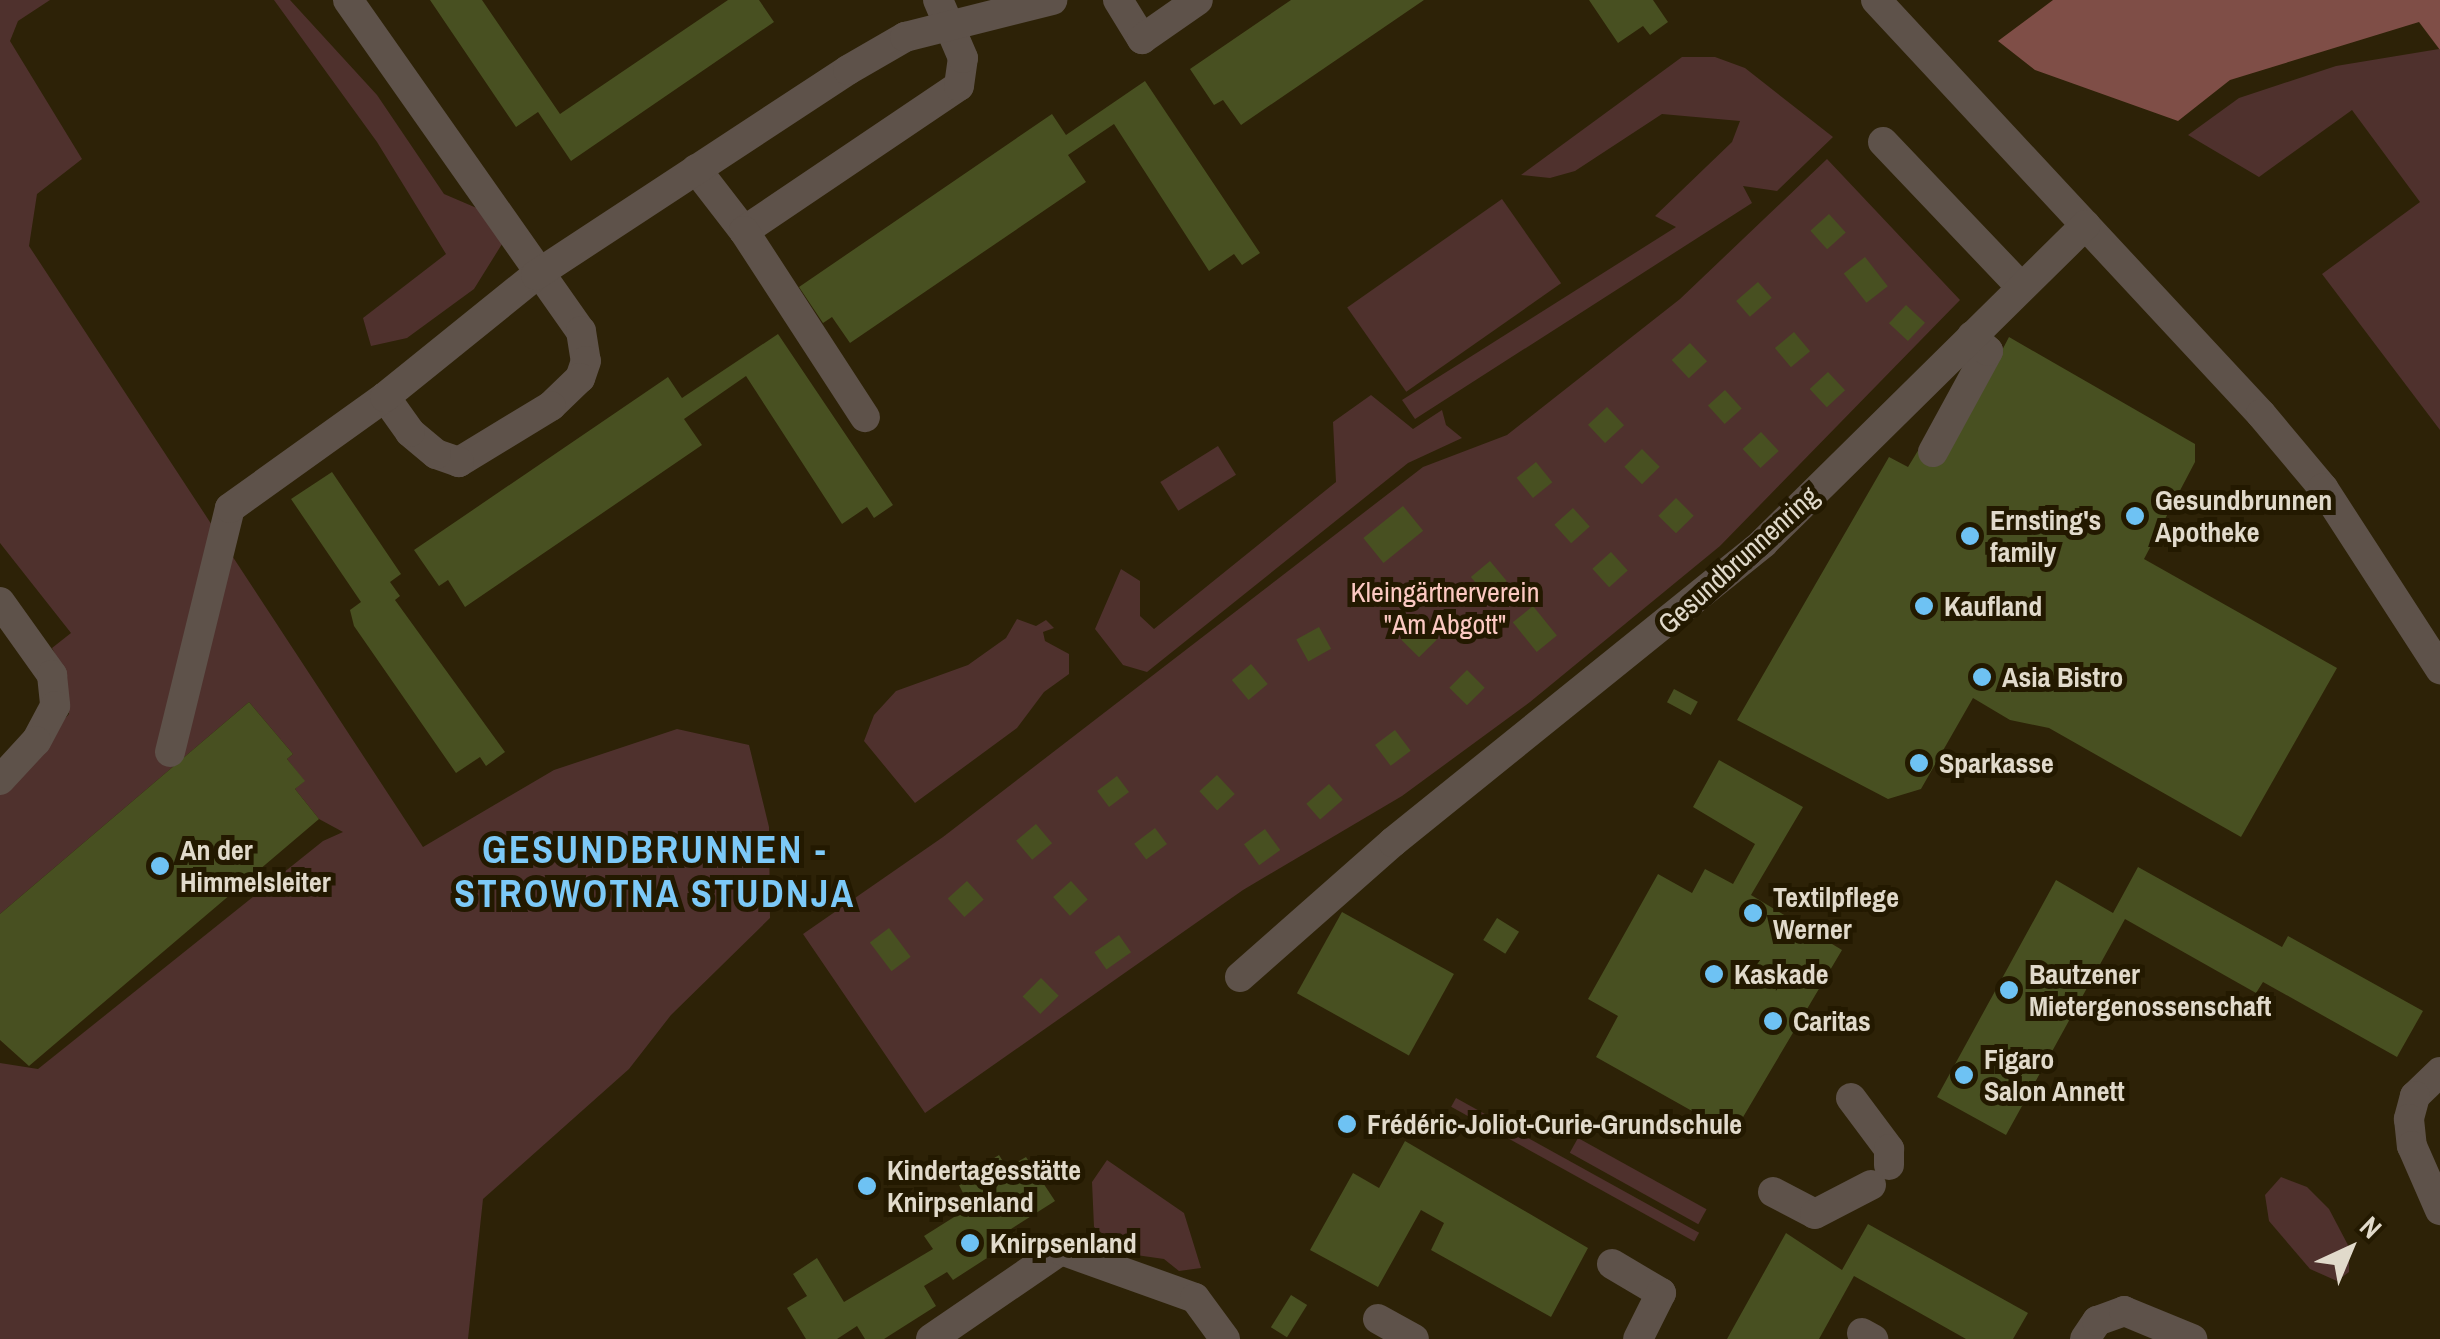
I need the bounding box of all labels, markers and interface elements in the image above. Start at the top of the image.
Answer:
street label: Gesundbrunnenring [1651,479,1825,641]
place label: Gesundbrunnen Apotheke [2155,483,2332,549]
place label: Ernsting's family [1990,503,2101,569]
marker: Gesundbrunnen Apotheke [2124,505,2146,527]
marker: Ernsting's family [1959,525,1981,547]
park label: Kleingärtnerverein "Am Abgott" [1351,575,1539,641]
place label: Kaufland [1944,589,2042,623]
marker: Kaufland [1913,595,1935,617]
place label: Asia Bistro [2002,660,2123,694]
marker: Asia Bistro [1971,666,1993,688]
place label: Sparkasse [1939,746,2054,780]
marker: Sparkasse [1908,752,1930,774]
district label: GESUNDBRUNNEN - STROWOTNA STUDNJA [454,827,856,916]
place label: An der Himmelsleiter [180,833,331,899]
marker: An der Himmelsleiter [149,855,171,877]
place label: Textilpflege Werner [1773,880,1899,946]
marker: Textilpflege Werner [1742,902,1764,924]
place label: Kaskade [1734,957,1828,991]
place label: Bautzener Mietergenossenschaft [2029,957,2271,1023]
marker: Kaskade [1703,963,1725,985]
marker: Bautzener Mietergenossenschaft [1998,979,2020,1001]
place label: Caritas [1793,1004,1871,1038]
marker: Caritas [1762,1010,1784,1032]
place label: Figaro Salon Annett [1984,1042,2126,1108]
marker: Figaro Salon Annett [1953,1064,1975,1086]
place label: Frédéric-Joliot-Curie-Grundschule [1367,1107,1742,1141]
marker: Frédéric-Joliot-Curie-Grundschule [1336,1113,1358,1135]
place label: Kindertagesstätte Knirpsenland [887,1153,1081,1219]
marker: Kindertagesstätte Knirpsenland [856,1175,878,1197]
north arrow [2300,1199,2400,1299]
text: N [2352,1208,2390,1247]
place label: Knirpsenland [990,1226,1137,1260]
marker: Knirpsenland [959,1232,981,1254]

